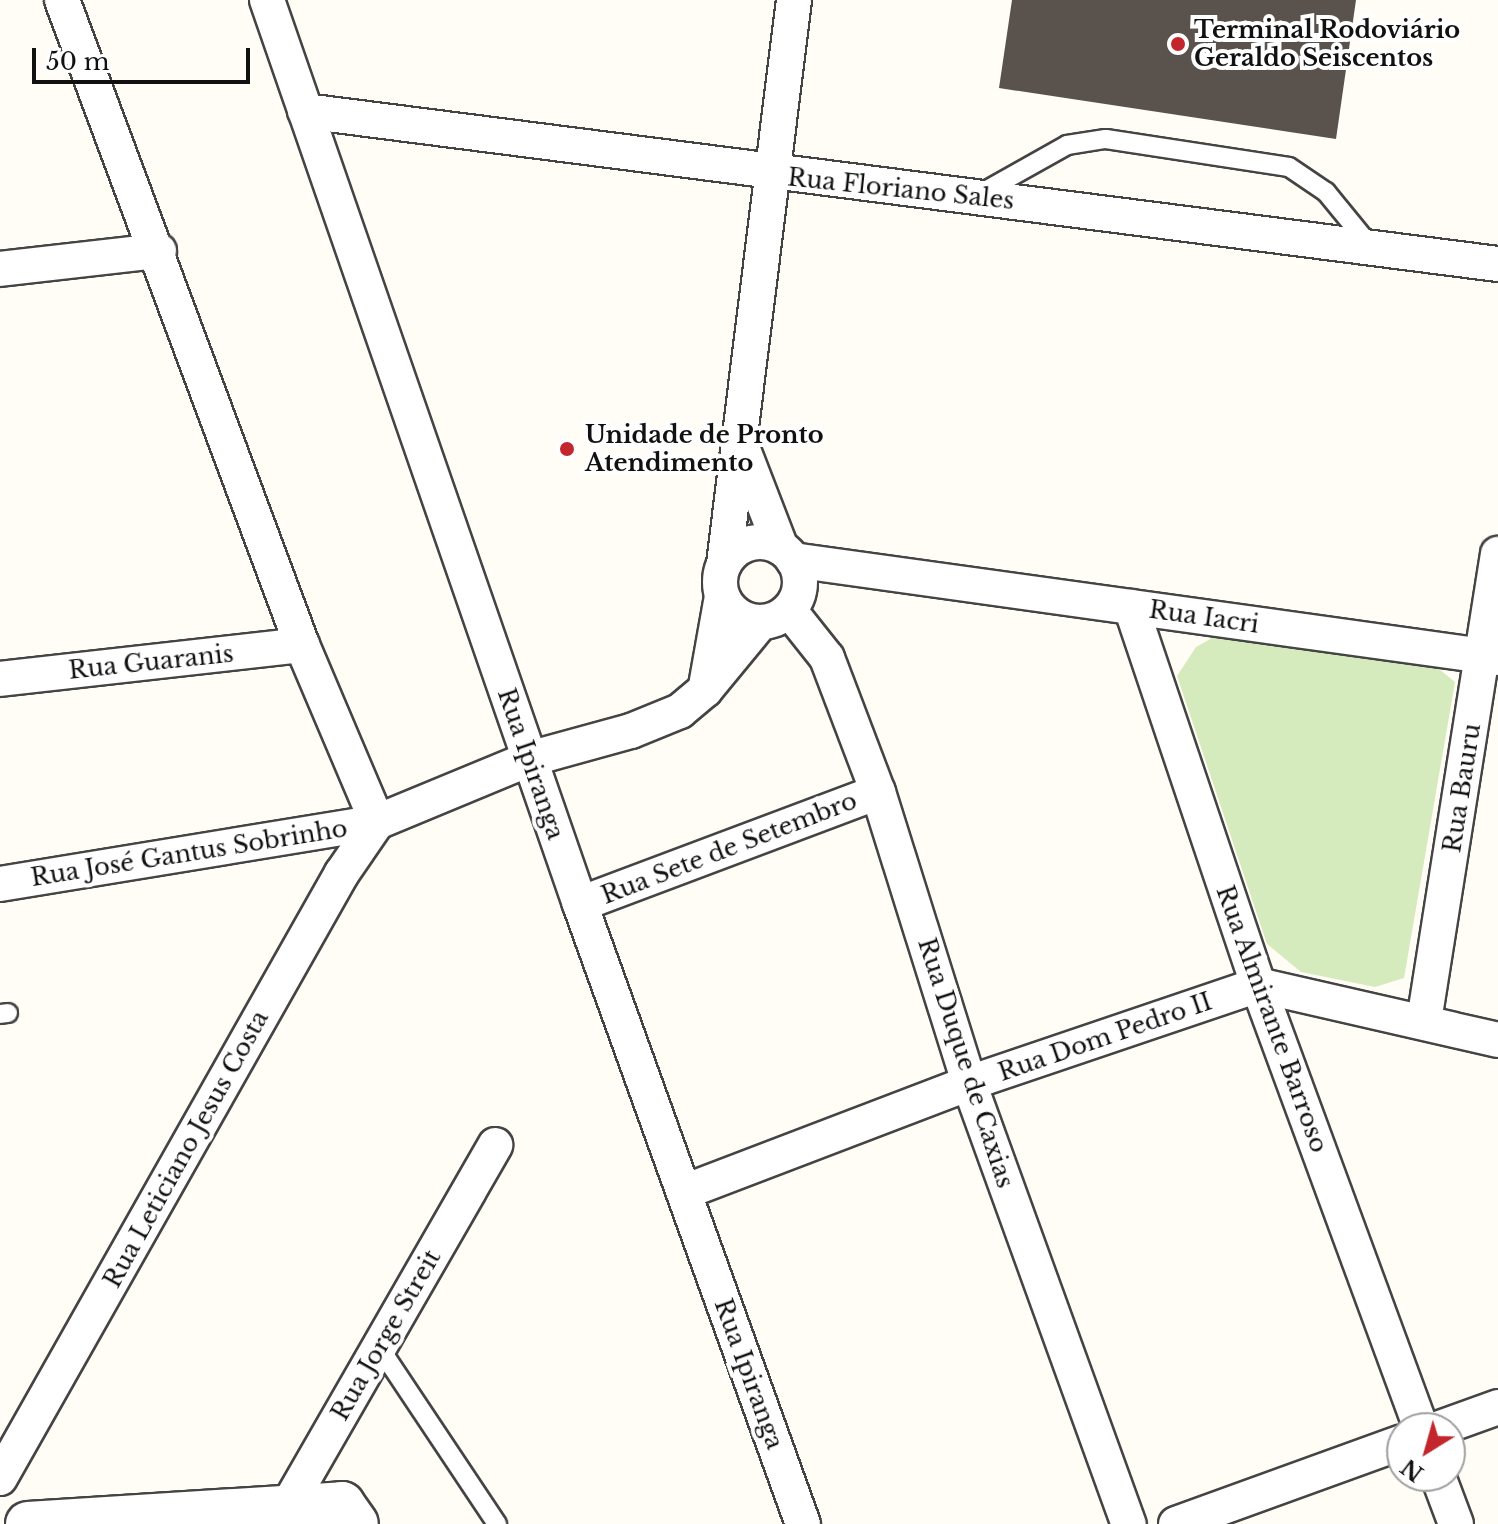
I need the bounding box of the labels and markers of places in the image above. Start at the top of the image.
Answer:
place label: Terminal Rodoviário Geraldo Seiscentos [1194,16,1460,72]
marker: Terminal Rodoviário Geraldo Seiscentos [1169,35,1187,53]
place label: Unidade de Pronto Atendimento [585,421,824,477]
marker: Unidade de Pronto Atendimento [556,438,578,460]

